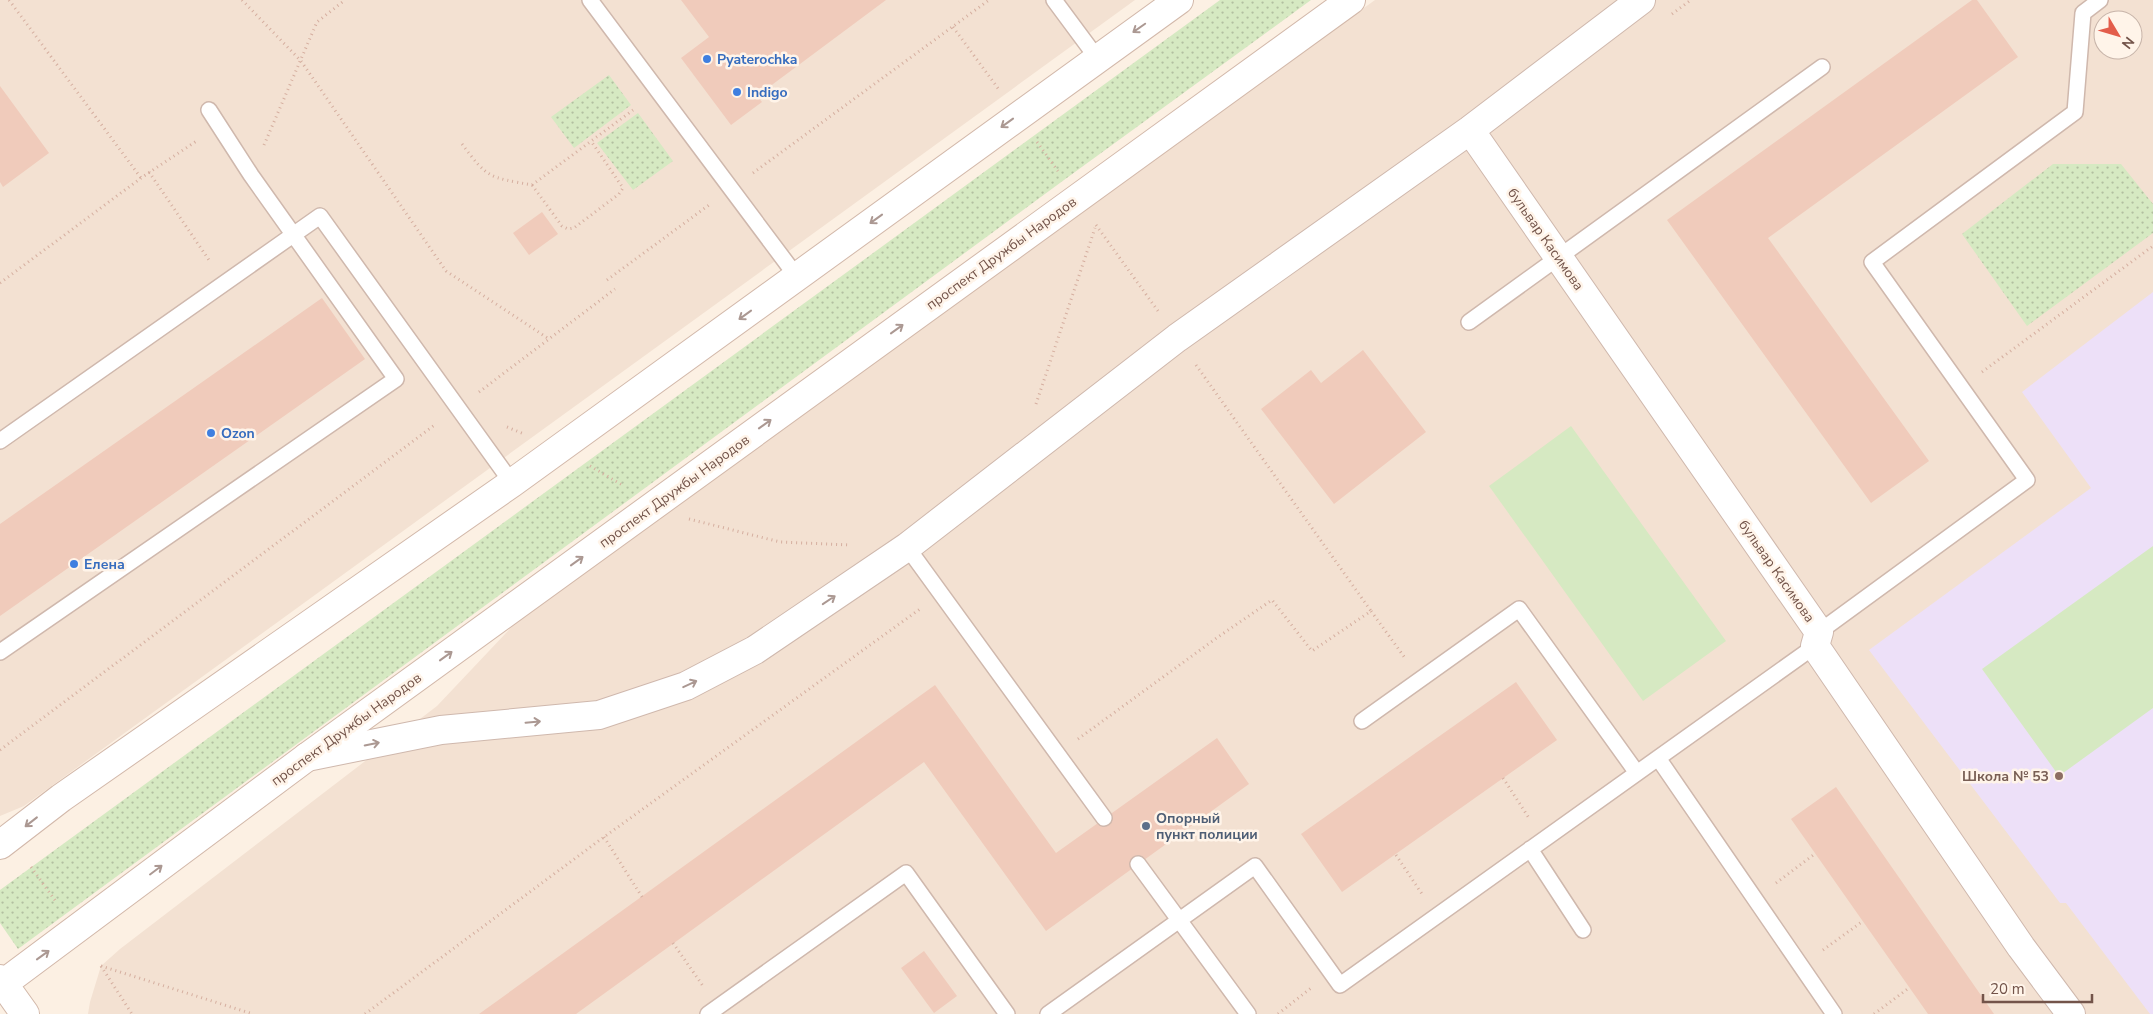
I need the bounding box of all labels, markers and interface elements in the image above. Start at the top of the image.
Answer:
north arrow [2093,10,2143,60]
one-way arrow [1133,23,1147,33]
text: N [2117,33,2139,53]
place label: Pyaterochka [717,50,797,69]
marker: Pyaterochka [701,53,713,65]
place label: Indigo [747,83,788,102]
marker: Indigo [731,86,743,98]
one-way arrow [1000,118,1014,128]
street label: бульвар Касимова [1503,184,1588,294]
street label: проспект Дружбы Народов [922,192,1081,314]
one-way arrow [869,214,883,224]
one-way arrow [738,310,752,320]
one-way arrow [890,324,904,334]
one-way arrow [758,419,771,430]
place label: Ozon [221,424,255,443]
marker: Ozon [205,427,217,439]
street label: проспект Дружбы Народов [595,430,754,552]
street label: бульвар Касимова [1734,516,1819,626]
place label: Елена [84,555,125,574]
one-way arrow [570,556,584,566]
marker: Елена [68,558,80,570]
one-way arrow [821,595,835,605]
one-way arrow [439,651,453,661]
street label: проспект Дружбы Народов [267,668,426,790]
one-way arrow [682,679,697,689]
one-way arrow [524,717,540,726]
one-way arrow [364,739,380,748]
place label: Школа № 53 [1962,767,2049,786]
marker: Школа № 53 [2053,770,2065,782]
place label: Опорный пункт полиции [1156,809,1258,844]
one-way arrow [25,817,38,828]
marker: Опорный пункт полиции [1140,820,1152,832]
one-way arrow [149,865,162,876]
one-way arrow [36,950,50,960]
scale bar [1983,972,2092,1004]
text: 20 m [1990,979,2025,999]

